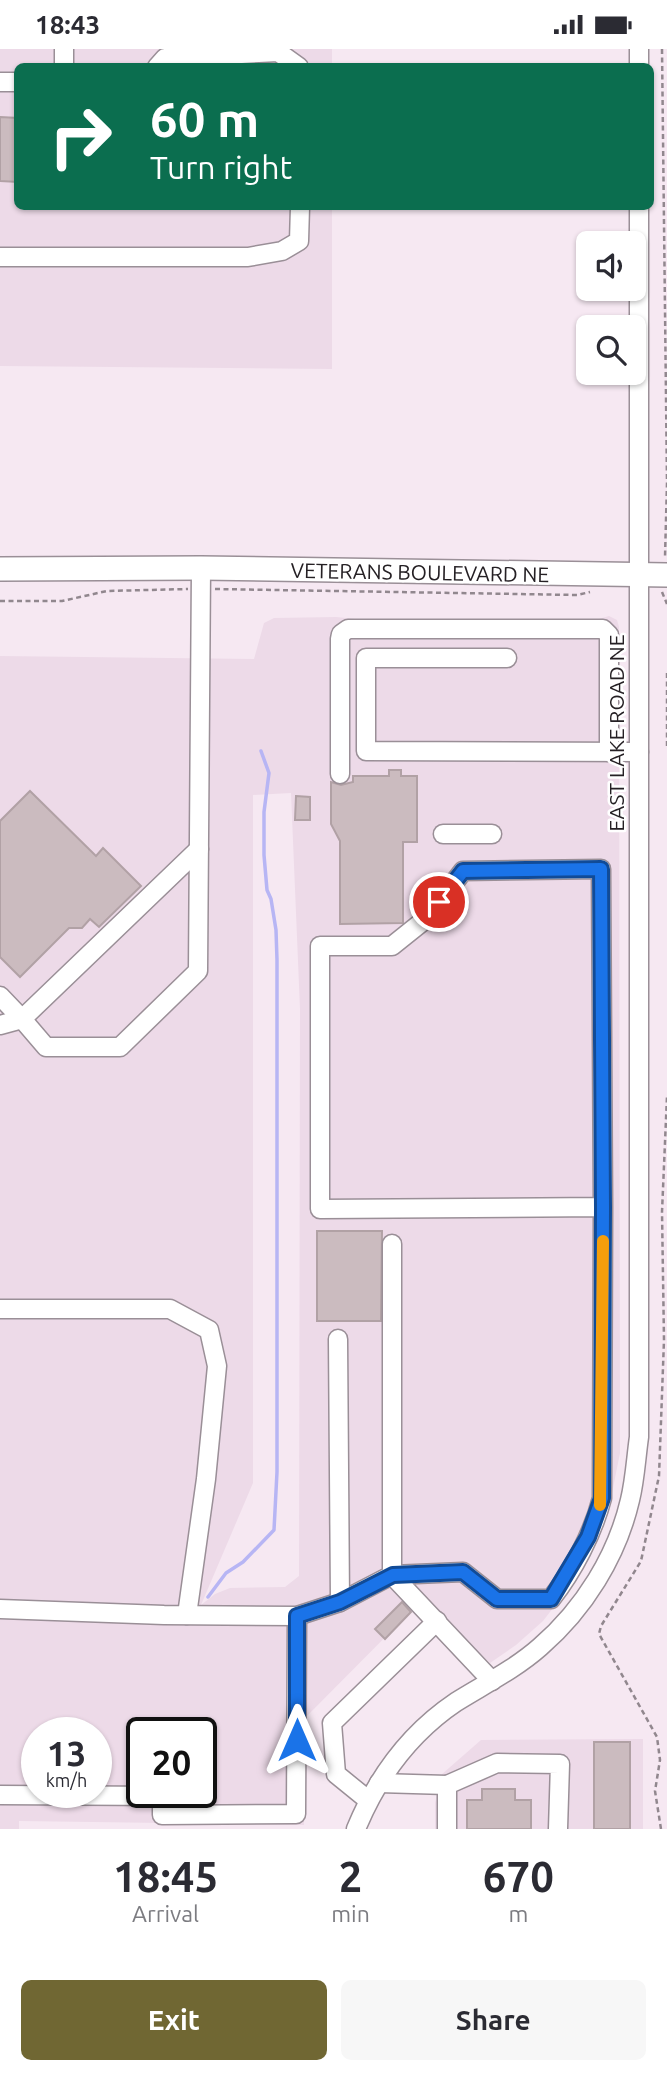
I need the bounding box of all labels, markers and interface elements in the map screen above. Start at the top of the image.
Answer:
text: 18:43 [35,10,100,39]
icon: right [35,91,126,182]
text: 60 m [150,91,259,146]
text: Turn right [150,149,292,185]
map controls [576,231,646,385]
button: sound [576,231,646,301]
button: search [576,315,646,385]
street label: VETERANS BOULEVARD NE [291,558,549,586]
street label: EAST LAKE ROAD NE [604,634,628,832]
pin [409,872,469,932]
icon: arrive [420,883,458,921]
position arrow [260,1703,334,1777]
speed limit sign: 20 [126,1717,217,1808]
text: 13 [47,1733,86,1773]
text: km/h [46,1770,87,1790]
text: 18:45 [113,1853,218,1900]
text: 2 [339,1853,362,1900]
text: 670 [483,1853,554,1900]
text: Arrival [132,1901,199,1926]
text: min [331,1901,370,1926]
text: m [508,1901,528,1926]
button: Exit [21,1980,327,2060]
button: Share [341,1980,646,2060]

